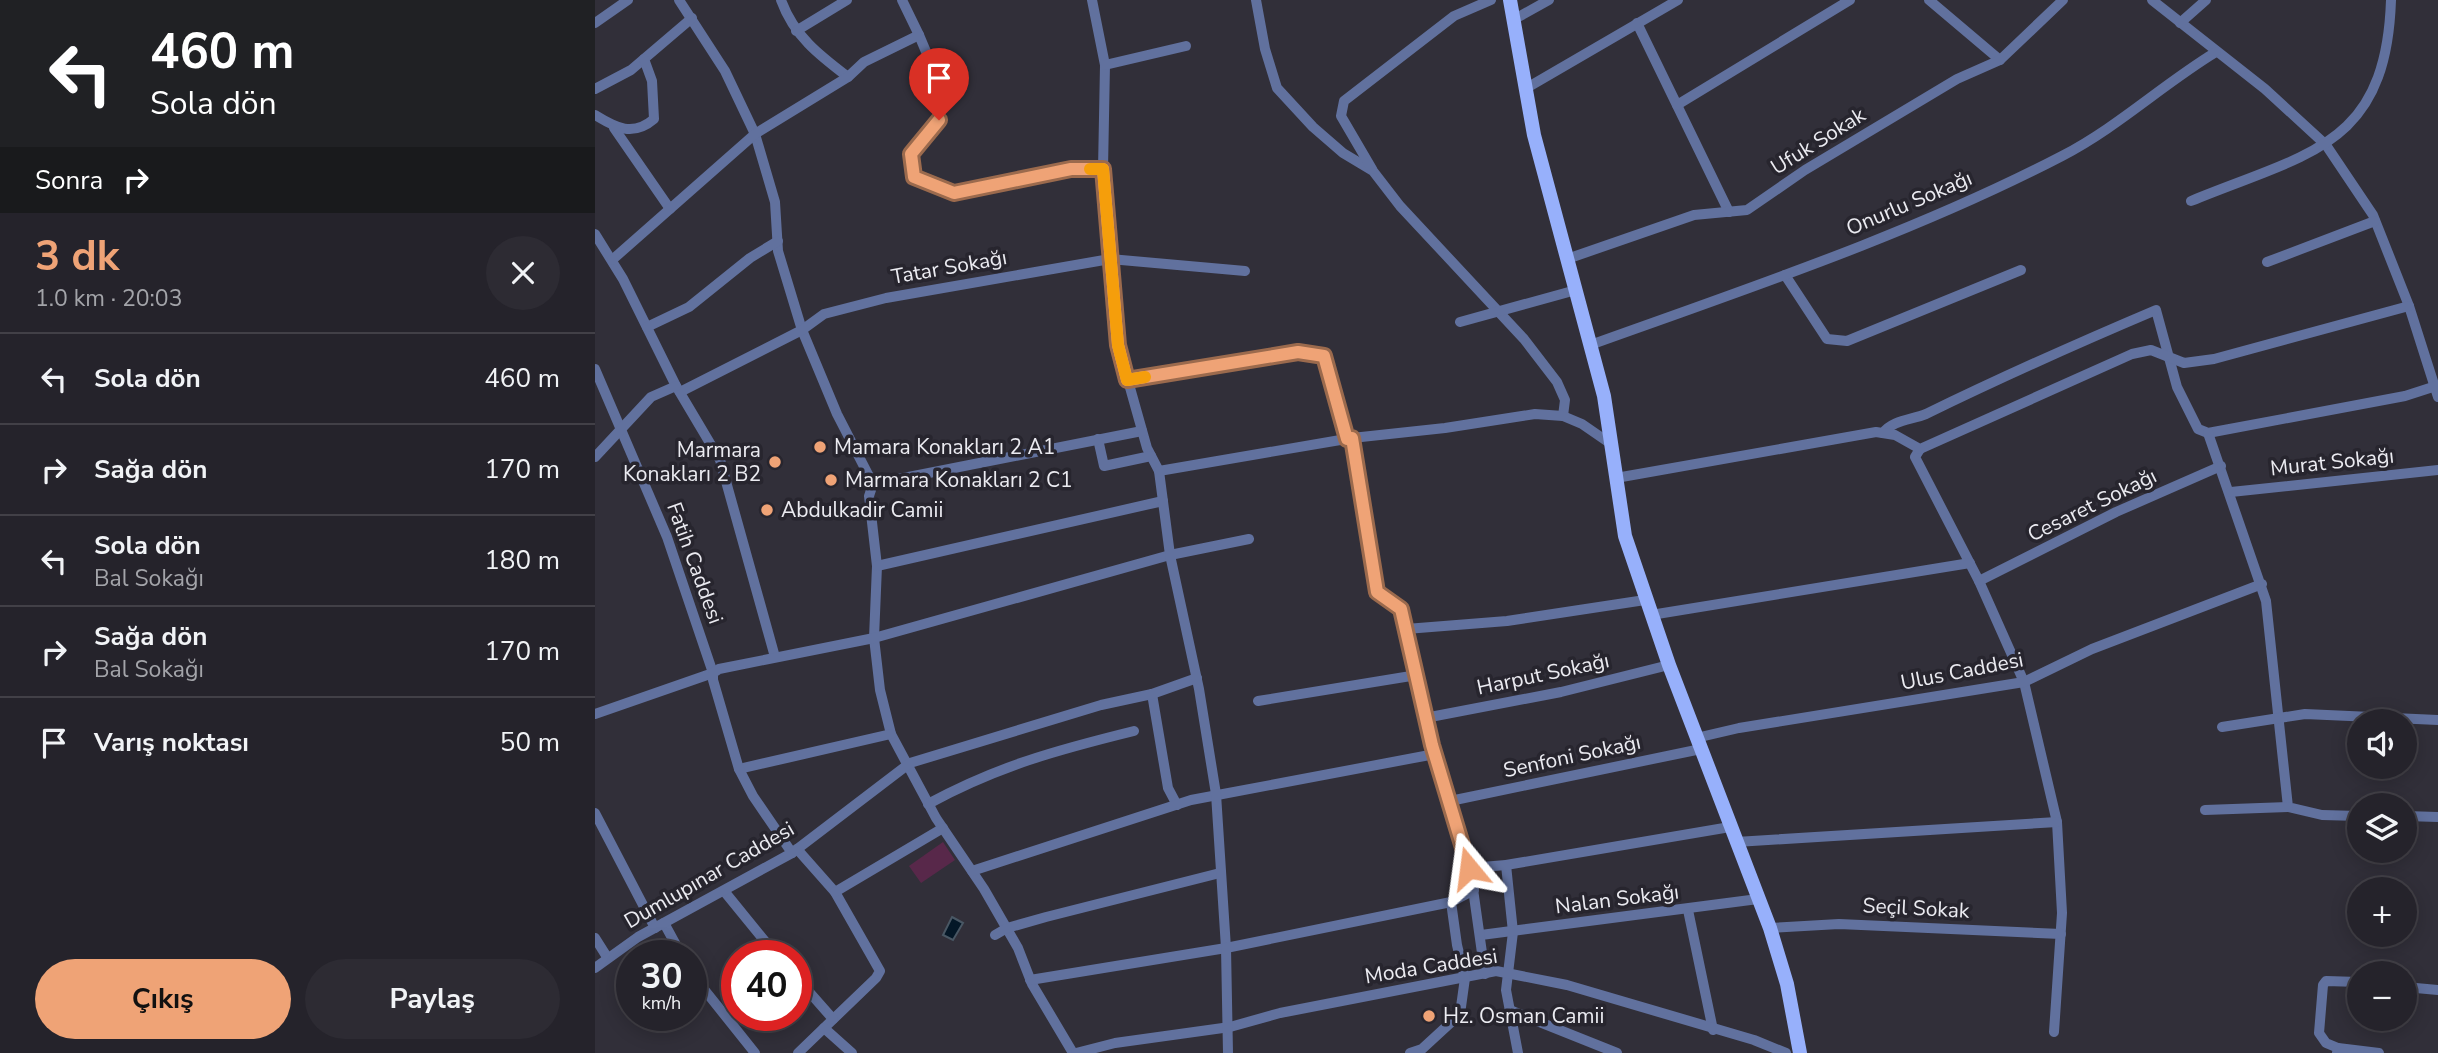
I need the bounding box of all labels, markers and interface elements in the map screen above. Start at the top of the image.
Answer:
text: 460 m [150,18,294,85]
icon: left [35,28,126,119]
pin [909,48,969,120]
icon: arrive [920,59,958,97]
text: Sola dön [150,82,277,125]
street label: Ufuk Sokak [1765,101,1871,181]
icon: right [117,161,155,199]
text: Sonra [35,163,103,198]
street label: Onurlu Sokağı [1842,164,1976,242]
text: 3 dk [35,228,119,285]
button: close [486,236,560,310]
street label: Tatar Sokağı [889,243,1009,291]
text: 1.0 km · 20:03 [35,283,182,314]
icon: left [35,360,73,398]
text: Sola dön [94,361,201,396]
text: 460 m [484,361,560,396]
place label: Mamara Konakları 2 A1 [834,433,1055,461]
place label: Marmara Konakları 2 B2 [623,436,761,488]
marker: Mamara Konakları 2 A1 [812,439,828,455]
street label: Murat Sokağı [2269,442,2395,482]
icon: right [35,451,73,489]
text: Sağa dön [94,452,207,487]
text: 170 m [484,452,560,487]
marker: Marmara Konakları 2 B2 [767,454,783,470]
street label: Cesaret Sokağı [2023,462,2161,548]
place label: Marmara Konakları 2 C1 [845,466,1073,494]
marker: Marmara Konakları 2 C1 [823,472,839,488]
place label: Abdulkadir Camii [781,496,943,524]
street label: Fatih Caddesi [660,498,730,628]
marker: Abdulkadir Camii [759,502,775,518]
text: Sola dön [94,528,201,563]
icon: left [35,542,73,580]
text: 180 m [484,543,560,578]
text: Bal Sokağı [94,563,204,594]
text: Sağa dön [94,619,207,654]
icon: right [35,633,73,671]
text: 170 m [484,634,560,669]
street label: Ulus Caddesi [1898,645,2026,697]
street label: Harput Sokağı [1474,646,1612,702]
text: Bal Sokağı [94,654,204,685]
map controls [2347,709,2417,1031]
button: sound [2347,709,2417,779]
icon: arrive [35,724,73,762]
text: Varış noktası [94,725,249,760]
text: 50 m [500,725,560,760]
street label: Senfoni Sokağı [1501,728,1643,784]
button: layers [2347,793,2417,863]
street label: Dumlupınar Caddesi [619,815,799,935]
position arrow [1432,831,1506,905]
button: + [2347,877,2417,947]
street label: Nalan Sokağı [1553,878,1681,920]
street label: Seçil Sokak [1862,891,1971,925]
speed limit sign: 40 [721,940,812,1031]
street label: Moda Caddesi [1363,942,1499,990]
text: 30 [640,953,683,1000]
button: Çıkış [35,959,291,1039]
button: Paylaş [305,959,560,1039]
button: − [2347,961,2417,1031]
text: km/h [642,991,681,1015]
place label: Hz. Osman Camii [1443,1002,1604,1030]
marker: Hz. Osman Camii [1421,1008,1437,1024]

